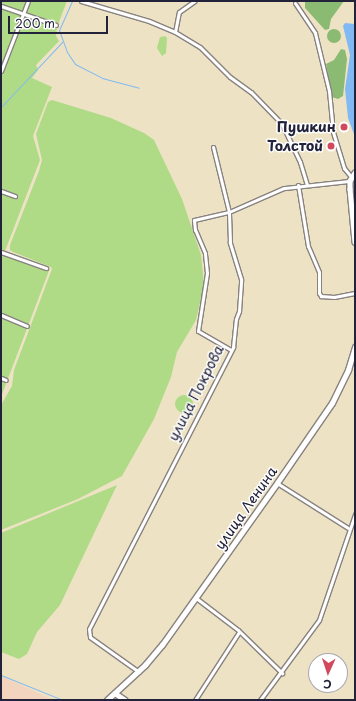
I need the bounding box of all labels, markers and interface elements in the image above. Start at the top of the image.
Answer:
scale bar [10,8,110,34]
text: 200 m [15,14,55,32]
place label: Пушкин [277,119,336,135]
marker: Пушкин [339,122,349,132]
place label: Толстой [267,138,323,154]
marker: Толстой [326,141,336,151]
street label: улица Покрова [164,342,228,444]
street label: улица Ленина [211,463,281,553]
north arrow [308,653,348,693]
text: С [323,676,332,693]

